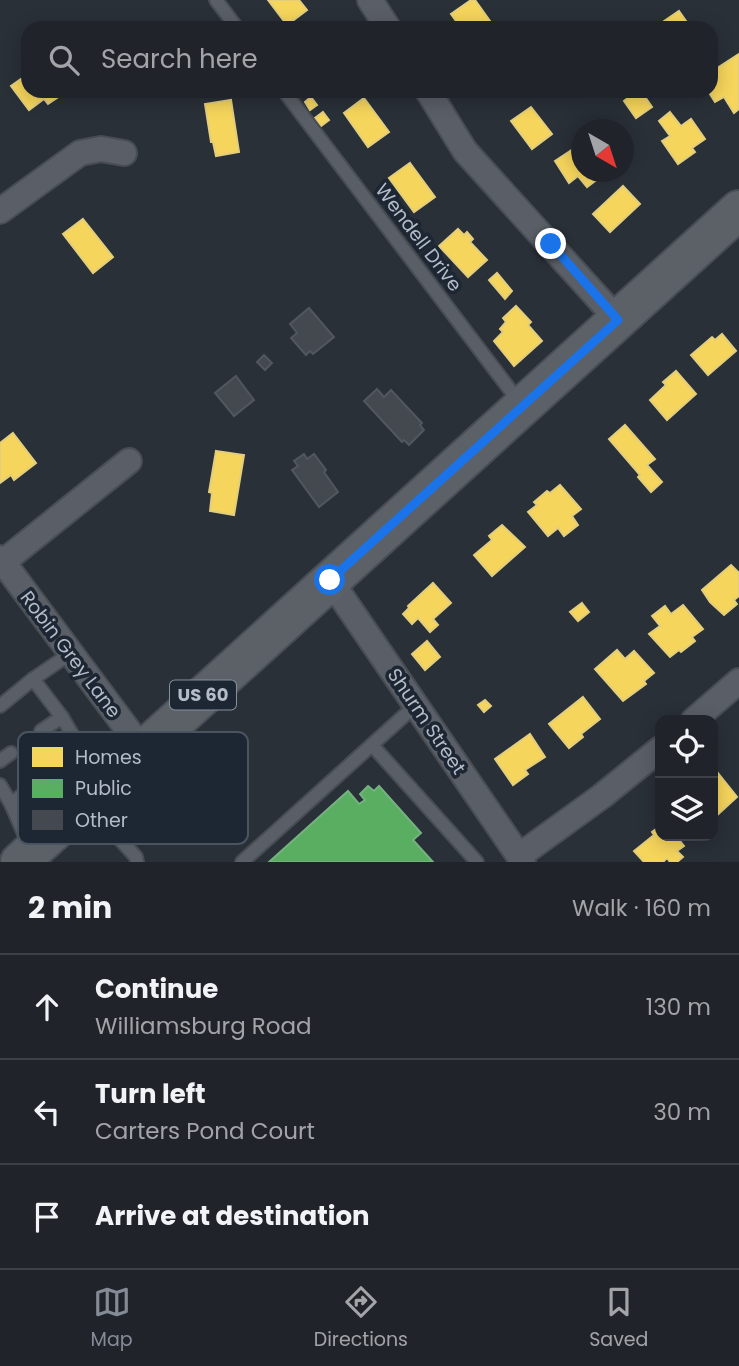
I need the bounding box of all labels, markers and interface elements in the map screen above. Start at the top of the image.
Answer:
search box [21,21,718,98]
icon: search [45,41,83,79]
text: Search here [101,41,258,77]
north arrow [571,119,634,182]
street label: Wendell Drive [369,178,468,297]
route end [535,228,566,259]
route start [314,564,345,595]
street label: Robin Grey Lane [14,585,127,723]
street label: Shurm Street [381,663,472,780]
road number: US 60 [170,680,236,710]
map controls [655,715,718,841]
button: locate [655,715,718,778]
legend [18,732,248,844]
text: Homes [75,744,142,771]
text: Public [75,775,132,802]
button: layers [655,778,718,841]
text: Other [75,807,128,834]
text: 2 min [28,886,112,929]
text: Walk · 160 m [572,892,711,924]
text: Continue [95,971,218,1007]
icon: ahead [28,988,66,1026]
text: 130 m [646,991,711,1023]
text: Williamsburg Road [95,1010,312,1042]
text: Turn left [95,1076,206,1112]
icon: left [28,1093,66,1131]
text: 30 m [653,1096,711,1128]
text: Carters Pond Court [95,1115,315,1147]
icon: arrive [28,1198,66,1236]
text: Arrive at destination [95,1198,370,1234]
tab: Map [91,1283,133,1354]
tab: Directions [314,1283,408,1354]
tab: Saved [589,1283,648,1354]

